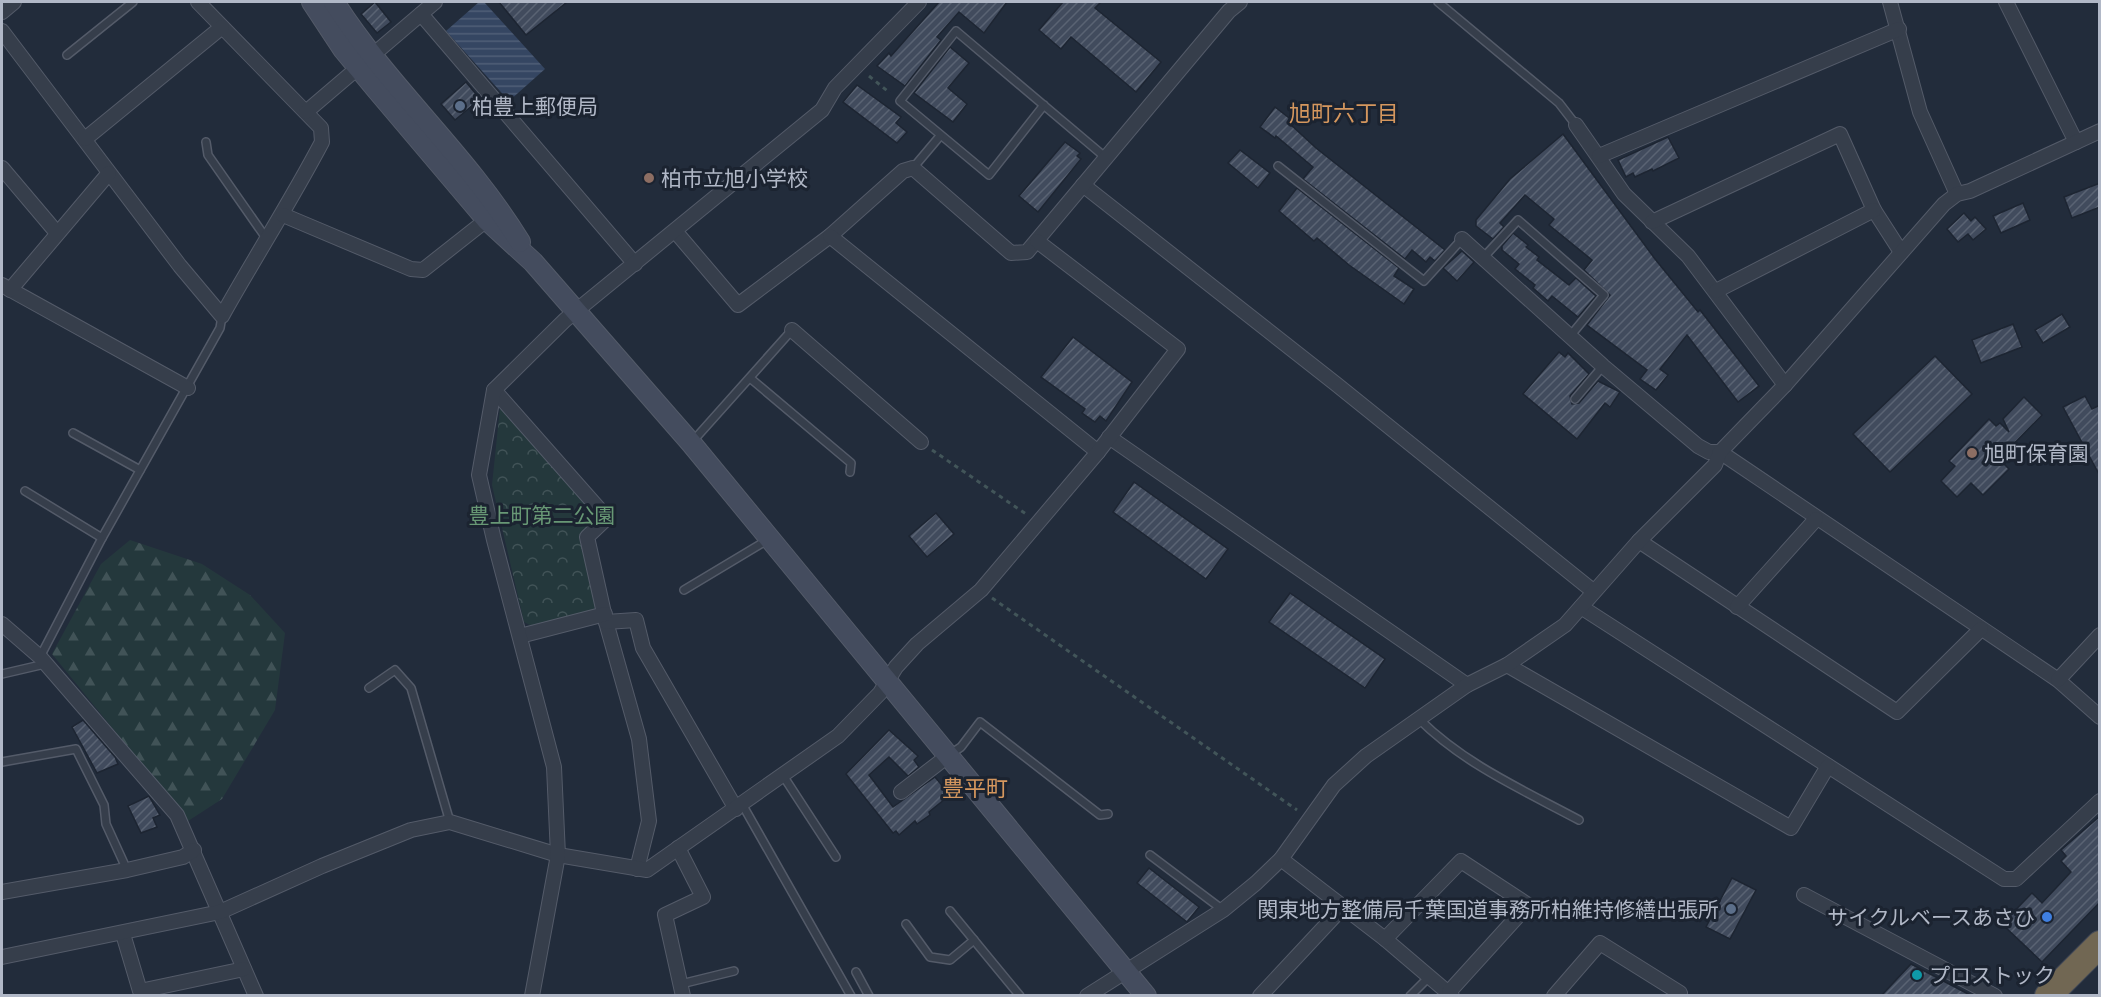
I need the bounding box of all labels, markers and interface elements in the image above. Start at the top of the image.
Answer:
place label: 柏豊上郵便局 [472,95,598,118]
marker: 柏豊上郵便局 [453,99,467,113]
district label: 旭町六丁目 [1289,101,1399,126]
place label: 柏市立旭小学校 [661,167,808,190]
marker: 柏市立旭小学校 [642,171,656,185]
place label: 旭町保育園 [1984,442,2089,465]
marker: 旭町保育園 [1965,446,1979,460]
park label: 豊上町第二公園 [469,504,616,527]
district label: 豊平町 [942,776,1008,801]
place label: 関東地方整備局千葉国道事務所柏維持修繕出張所 [1257,898,1719,921]
marker: 関東地方整備局千葉国道事務所柏維持修繕出張所 [1724,902,1738,916]
place label: サイクルベースあさひ [1827,906,2035,929]
marker: サイクルベースあさひ [2040,910,2054,924]
place label: プロストック [1929,964,2055,987]
marker: プロストック [1910,968,1924,982]

